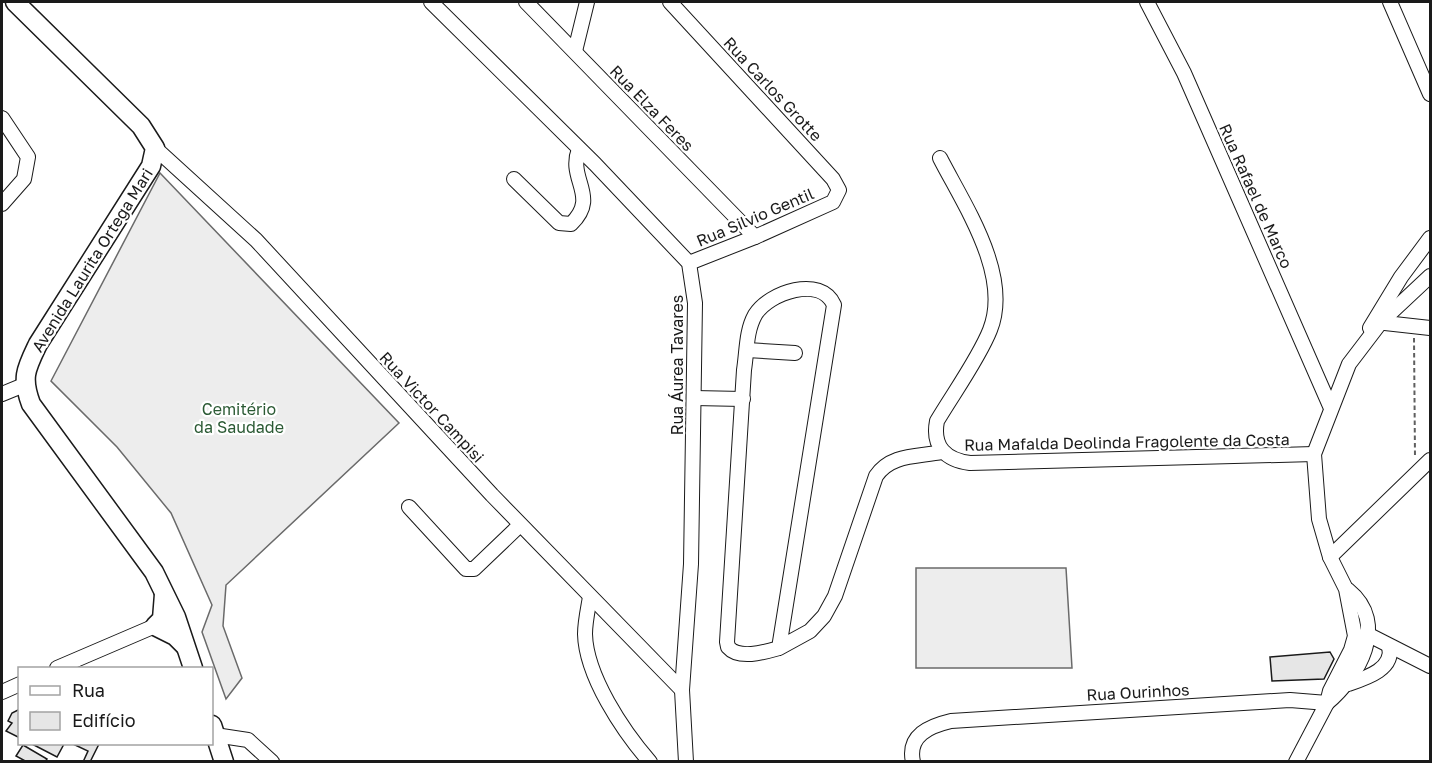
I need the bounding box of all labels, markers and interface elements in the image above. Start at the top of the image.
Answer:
street label: Rua Carlos Grotte [720,33,826,145]
street label: Rua Elza Feres [606,61,698,155]
street label: Rua Rafael de Marco [1215,121,1297,271]
street label: Avenida Laurita Ortega Mari [27,164,157,356]
street label: Rua Silvio Gentil [693,183,817,251]
street label: Rua Áurea Tavares [667,295,687,435]
street label: Rua Victor Campisi [376,347,488,467]
park label: Cemitério da Saudade [194,399,284,437]
street label: Rua Mafalda Deolinda Fragolente da Costa [964,429,1290,455]
legend [18,667,213,745]
text: Rua [72,679,105,701]
street label: Rua Ourinhos [1086,679,1190,705]
text: Edifício [72,709,136,731]

